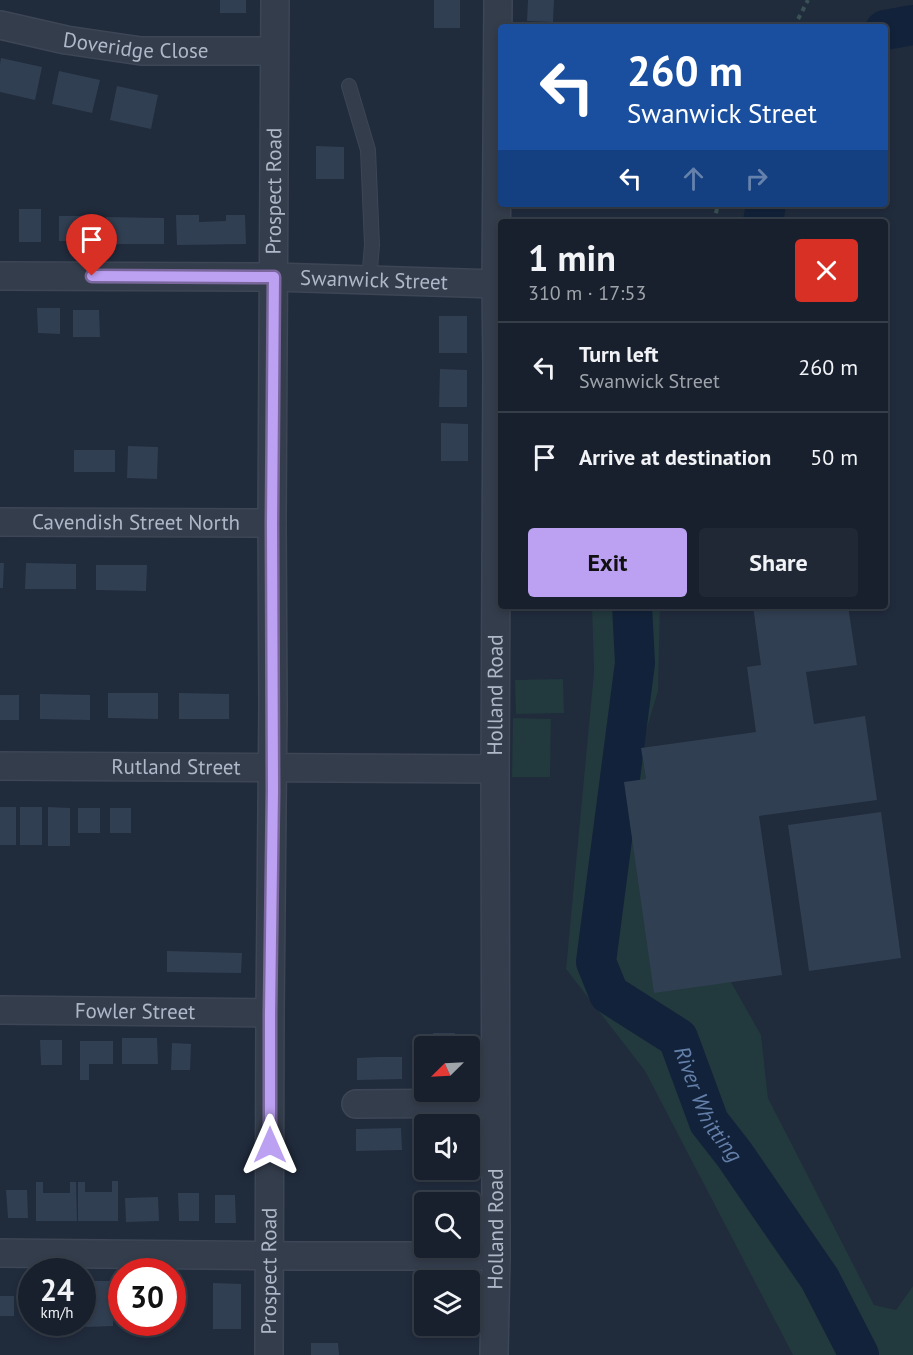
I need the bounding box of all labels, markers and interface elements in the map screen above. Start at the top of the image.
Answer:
street label: Doveridge Close [62,26,208,64]
text: 260 m [627,43,743,98]
icon: left [528,48,606,126]
text: Swanwick Street [627,96,817,130]
street label: Prospect Road [260,128,287,254]
icon: left [614,162,647,195]
icon: ahead [677,162,710,195]
icon: right [740,162,773,195]
pin [66,214,117,276]
icon: arrive [75,223,108,256]
text: 1 min [528,234,616,281]
button: close [795,239,858,302]
street label: Swanwick Street [300,264,448,295]
text: 310 m · 17:53 [528,280,646,306]
text: Turn left [579,340,659,368]
icon: left [528,351,561,384]
text: 260 m [798,353,858,381]
text: Swanwick Street [579,368,720,394]
icon: arrive [528,441,561,474]
text: Arrive at destination [579,443,771,471]
text: 50 m [810,443,858,471]
street label: Cavendish Street North [32,508,240,536]
button: Exit [528,528,687,597]
button: Share [699,528,858,597]
street label: Holland Road [481,634,509,756]
street label: Rutland Street [111,753,241,780]
street label: Fowler Street [75,997,195,1025]
north arrow [414,1036,480,1102]
map controls [414,1036,480,1336]
water label: River Whitting [668,1042,749,1167]
position arrow [238,1113,302,1177]
button: sound [414,1114,480,1180]
street label: Holland Road [481,1168,509,1290]
button: search [414,1192,480,1258]
street label: Prospect Road [255,1208,282,1334]
speed limit sign: 30 [108,1258,186,1336]
text: 24 [40,1270,74,1309]
button: layers [414,1270,480,1336]
text: km/h [41,1303,73,1322]

